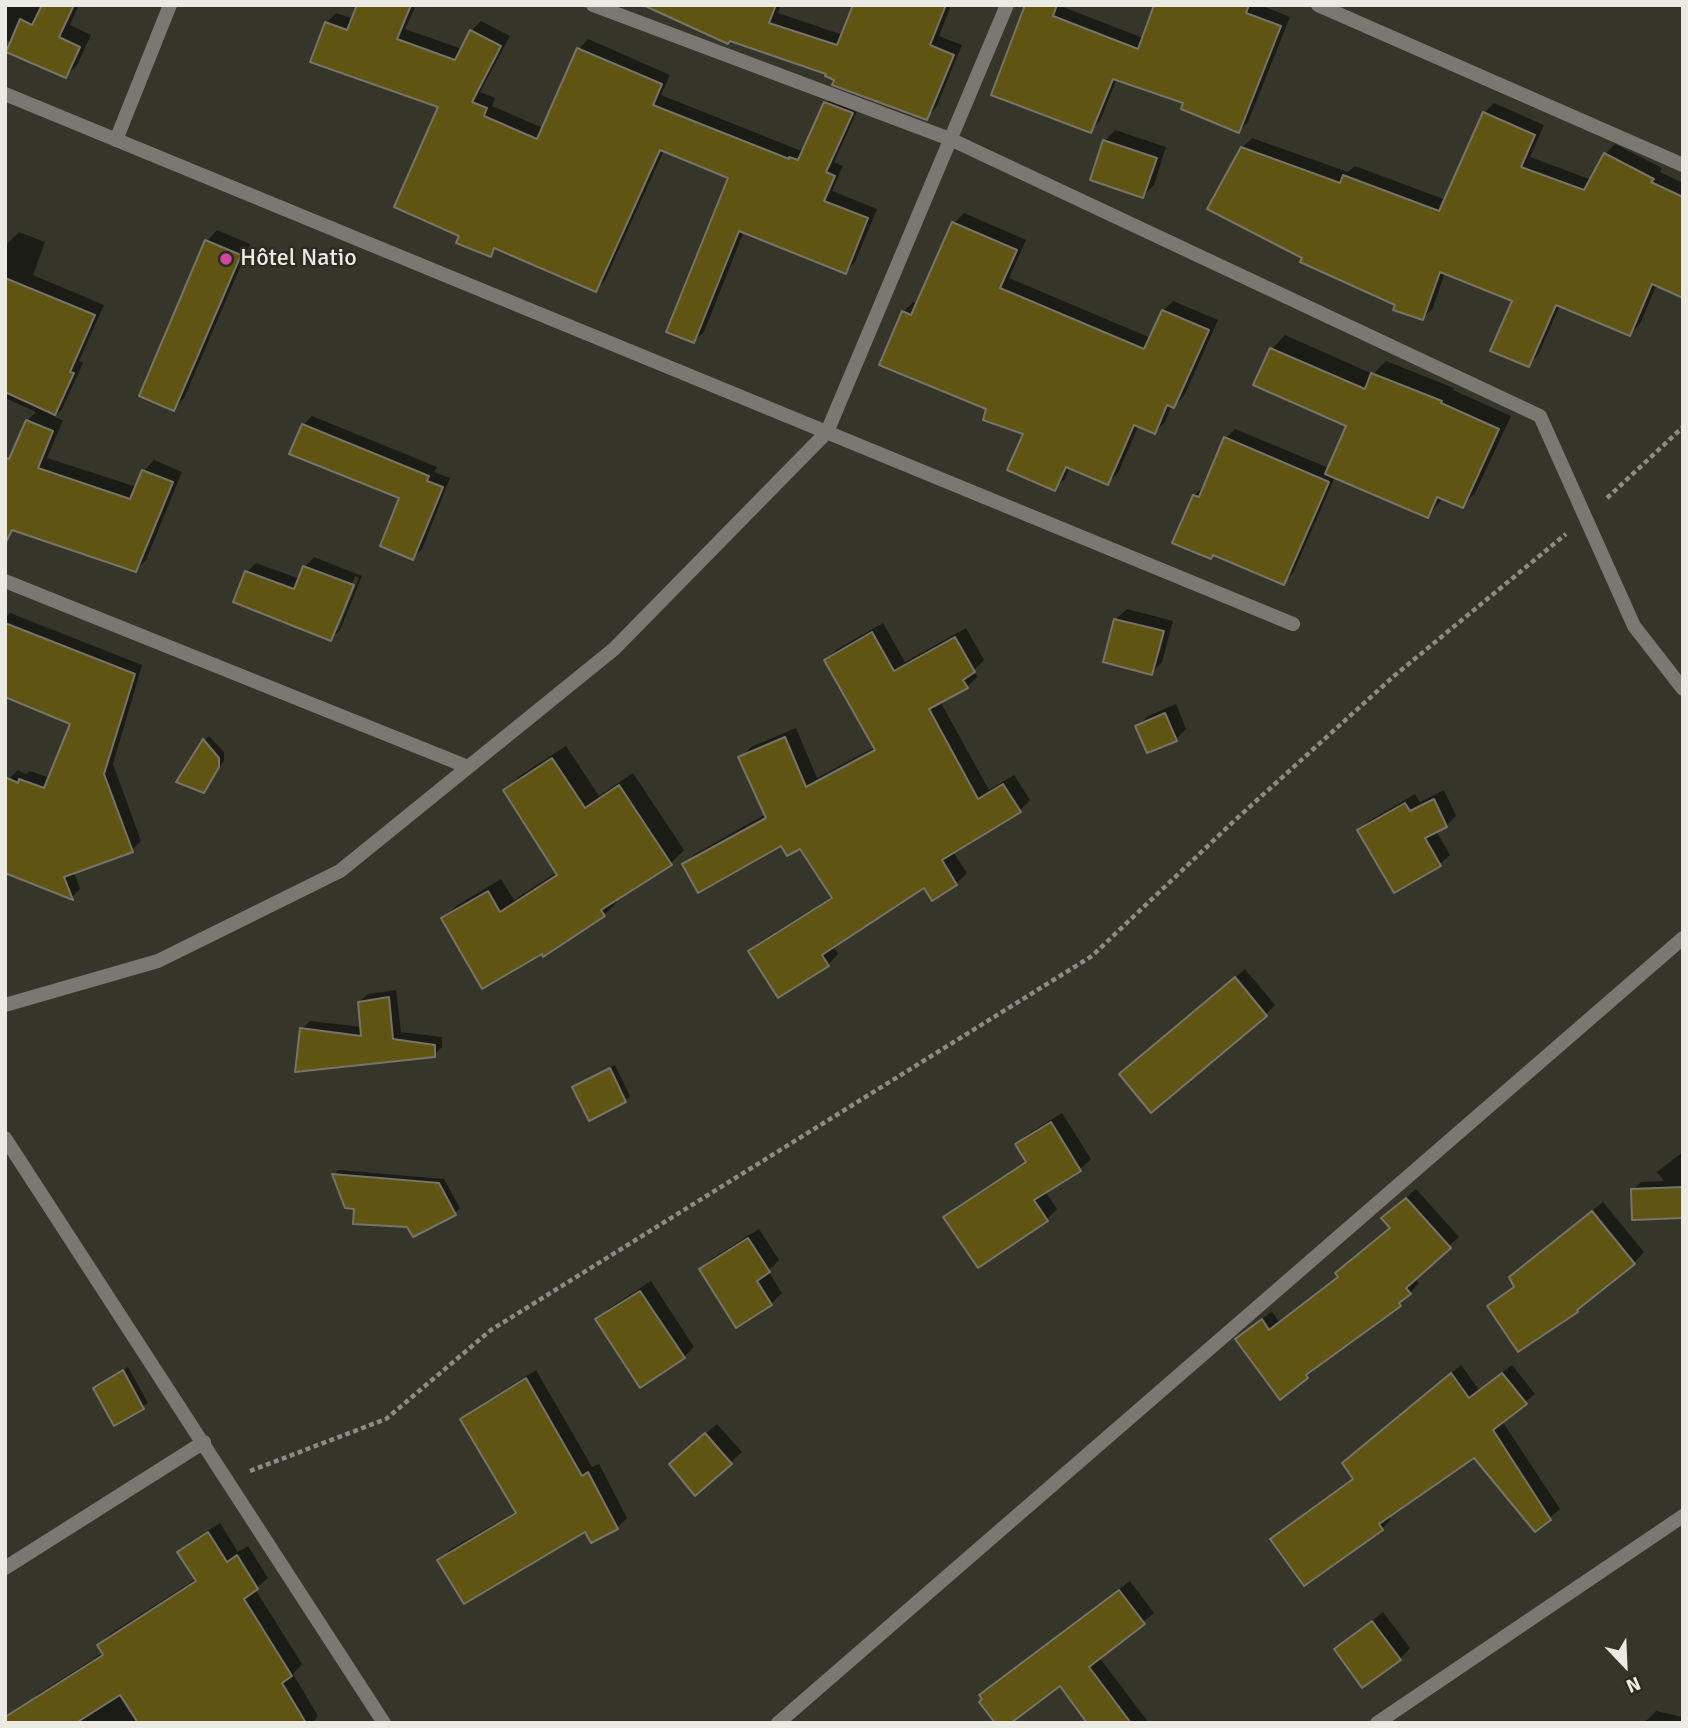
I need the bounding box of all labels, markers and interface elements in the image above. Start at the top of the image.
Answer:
place label: Hôtel Natio [240,245,357,273]
marker: Hôtel Natio [218,251,234,267]
north arrow [1590,1630,1660,1700]
text: N [1622,1671,1644,1698]

